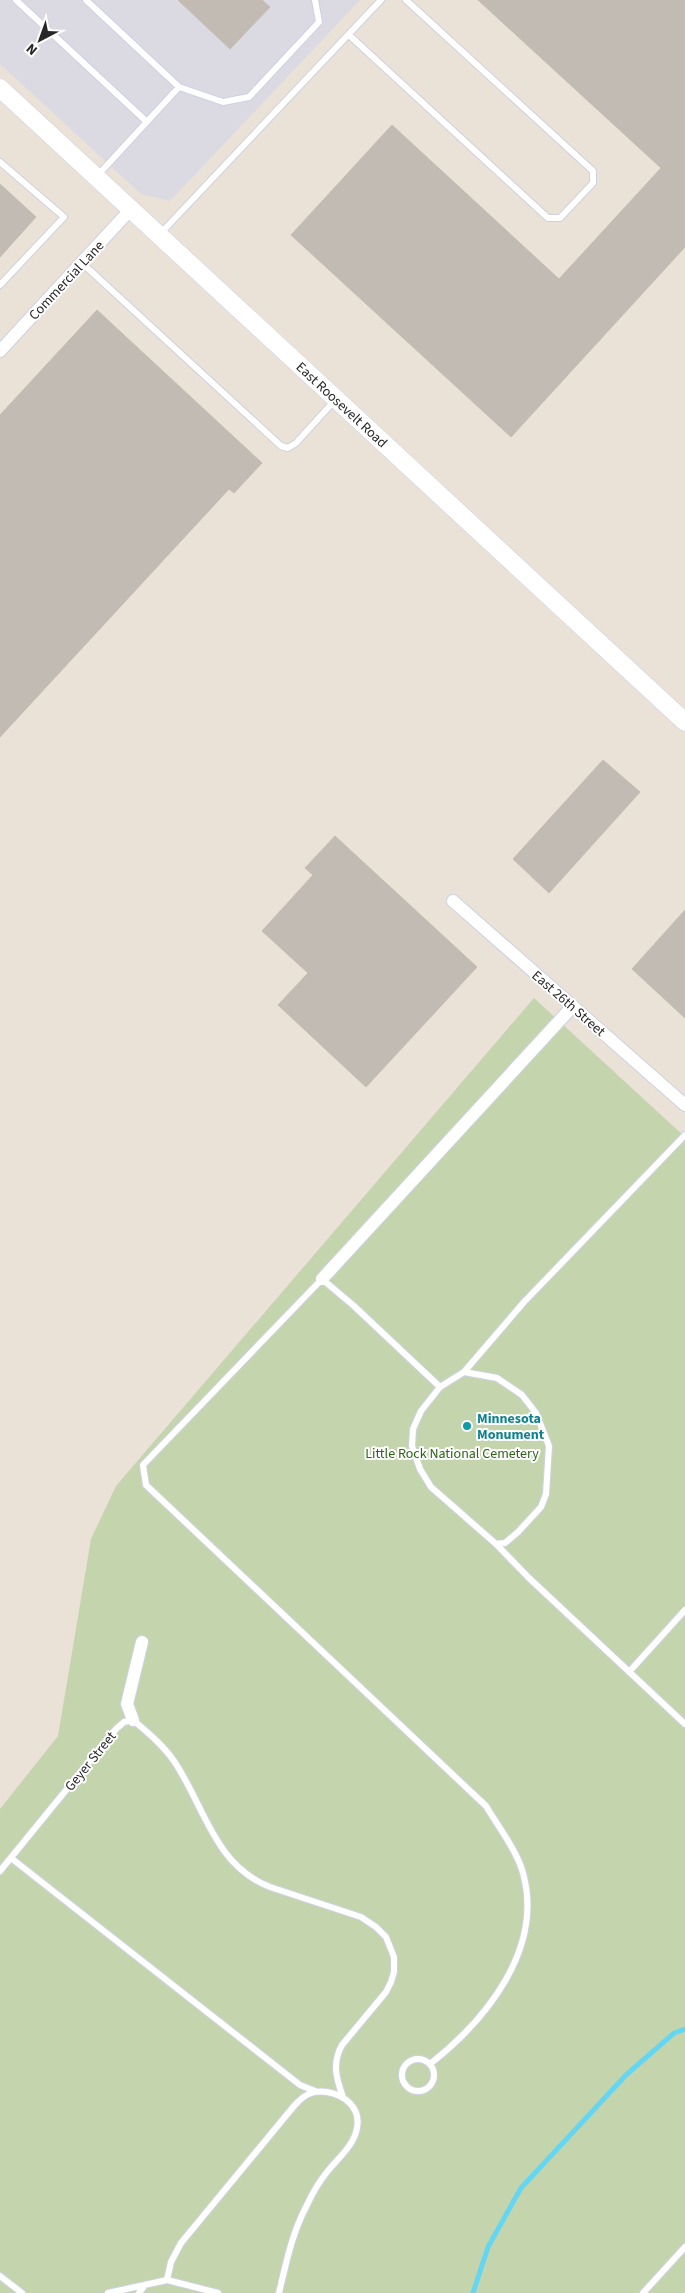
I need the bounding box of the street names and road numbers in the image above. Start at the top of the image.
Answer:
street label: Commercial Lane [25,236,109,325]
street label: East Roosevelt Road [291,358,391,453]
street label: East 26th Street [527,966,610,1042]
street label: Geyer Street [60,1727,121,1796]

